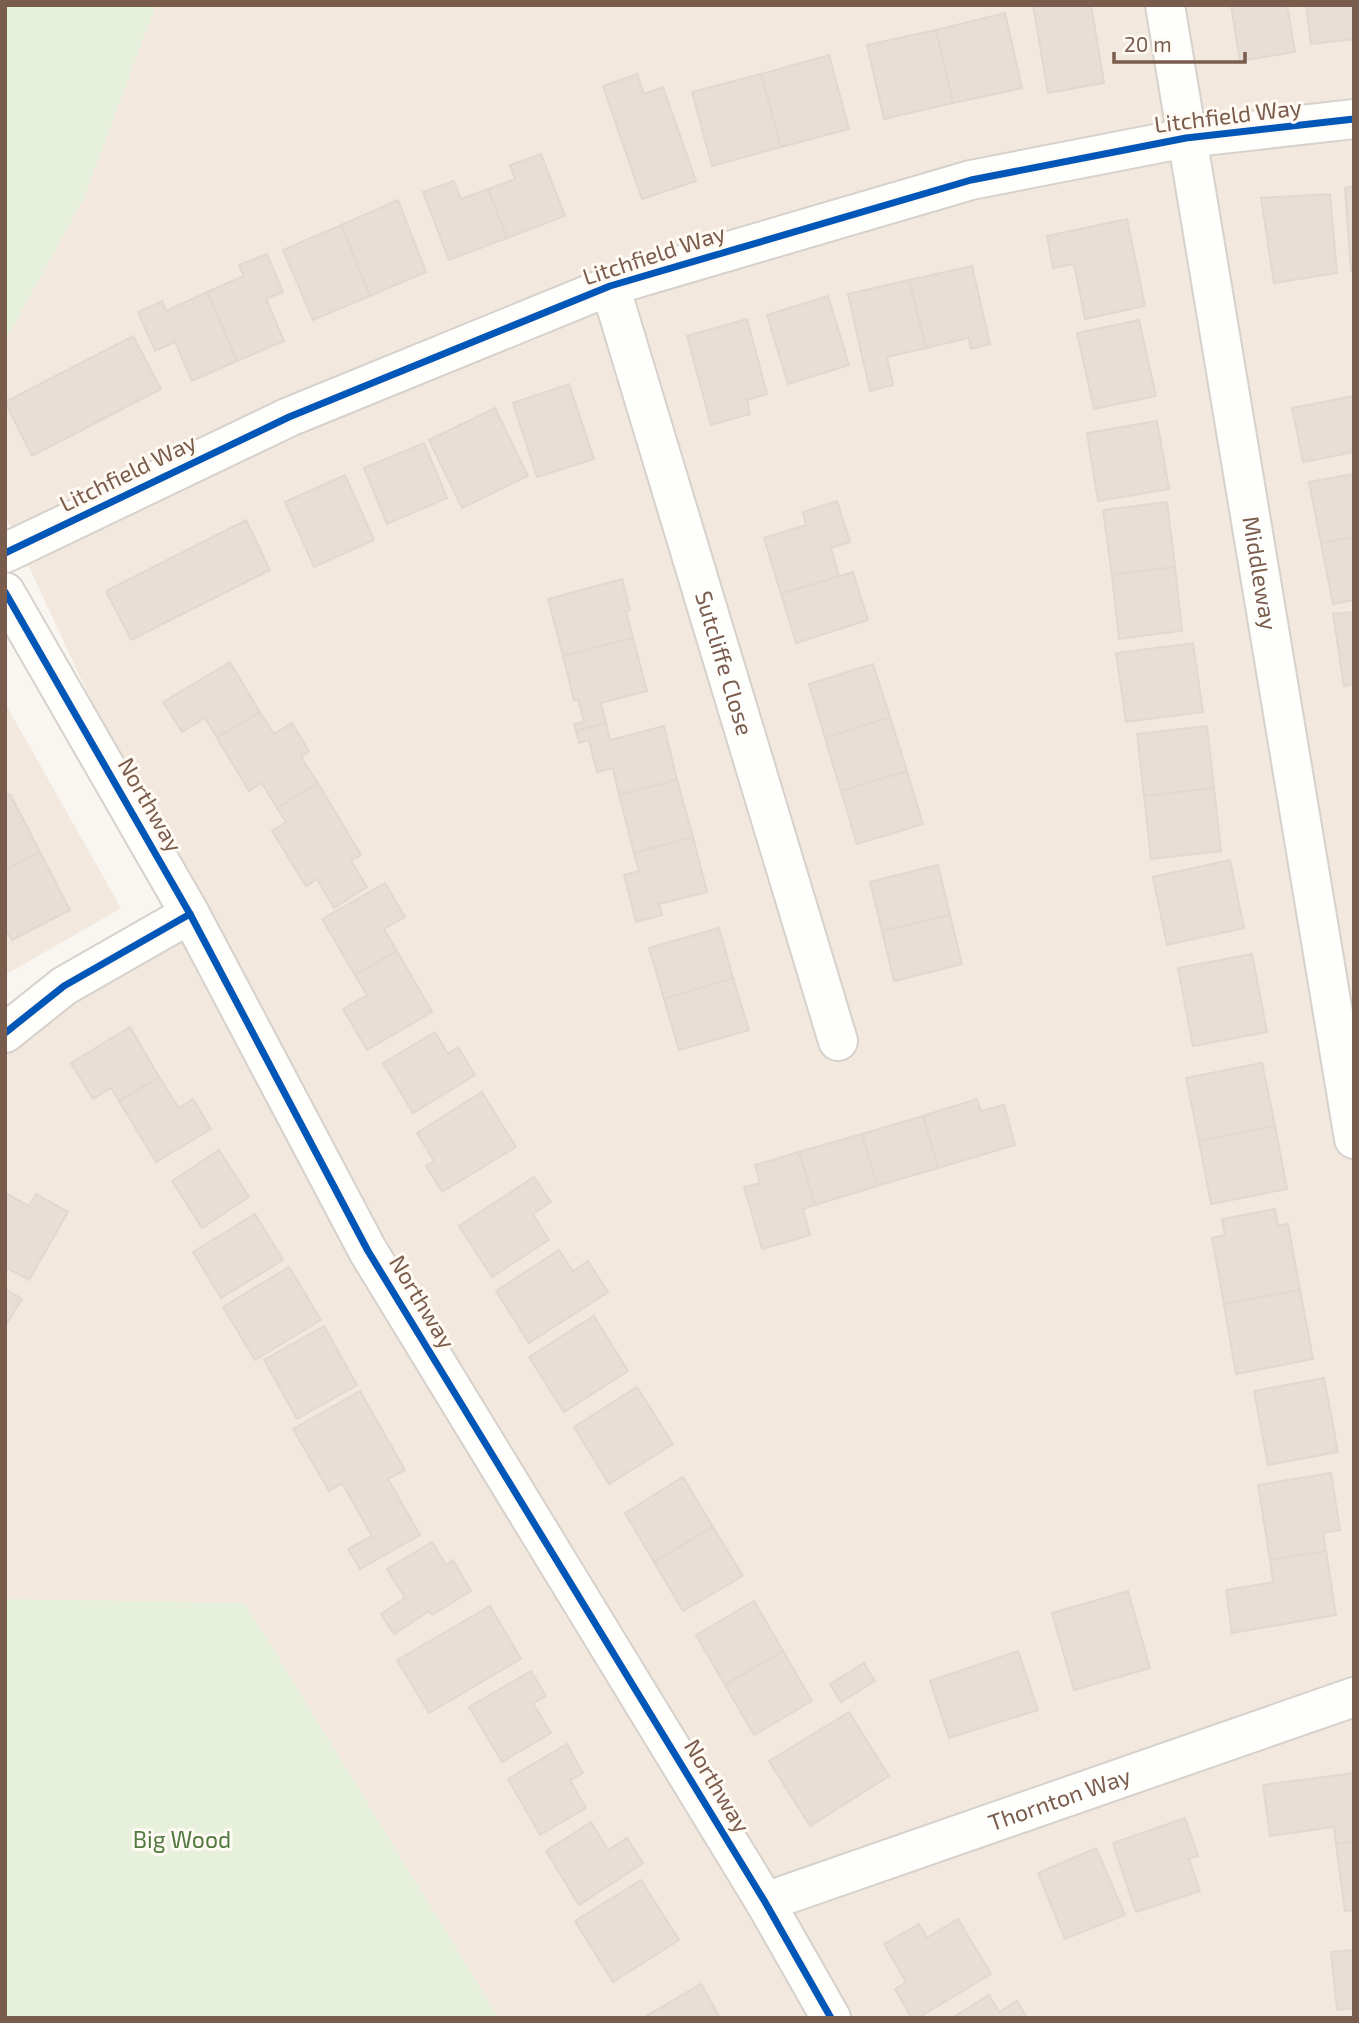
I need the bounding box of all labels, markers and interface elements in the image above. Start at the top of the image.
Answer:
scale bar [1114,21,1245,65]
text: 20 m [1124,31,1172,56]
street label: Litchfield Way [1153,92,1303,138]
street label: Litchfield Way [579,218,729,290]
street label: Litchfield Way [55,427,200,517]
street label: Middleway [1237,514,1284,632]
street label: Sutcliffe Close [690,587,760,738]
street label: Northway [113,752,189,857]
street label: Northway [384,1250,462,1353]
street label: Northway [679,1734,757,1837]
street label: Thornton Way [984,1761,1134,1836]
park label: Big Wood [133,1825,231,1853]

